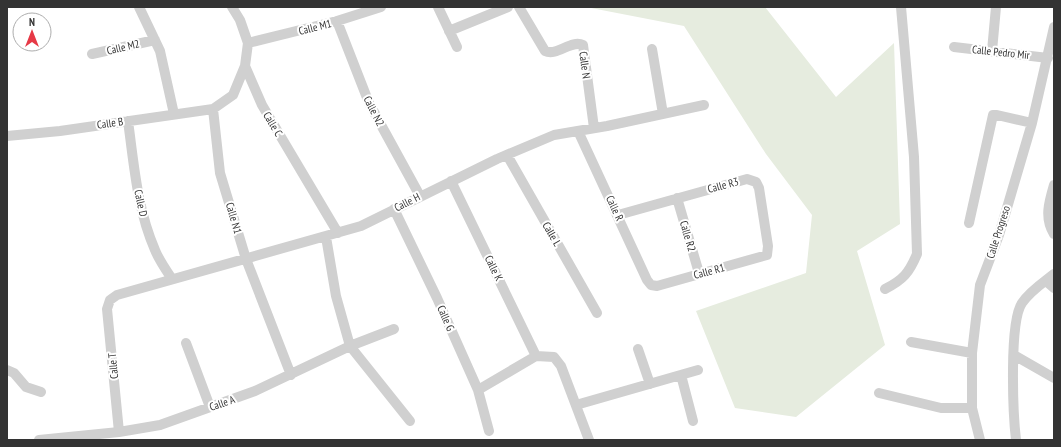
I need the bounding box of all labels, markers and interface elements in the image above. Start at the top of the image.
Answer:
north arrow [12,12,52,52]
text: N [29,15,35,29]
street label: Calle M1 [297,16,333,38]
street label: Calle M2 [105,36,141,58]
street label: Calle Pedro Mir [972,42,1030,62]
street label: Calle N [576,51,594,80]
street label: Calle N2 [360,93,388,129]
street label: Calle C [260,109,286,139]
street label: Calle B [96,114,124,132]
street label: Calle R3 [706,174,740,196]
street label: Calle D [131,188,151,218]
street label: Calle H [392,190,422,214]
street label: Calle R [603,193,627,223]
street label: Calle N1 [223,201,245,235]
street label: Calle Progreso [983,204,1013,260]
street label: Calle L [539,219,565,249]
street label: Calle R2 [677,219,699,253]
street label: Calle K [482,253,506,284]
street label: Calle R1 [692,260,726,282]
street label: Calle G [434,303,458,333]
street label: Calle T [105,352,121,380]
street label: Calle A [207,392,237,414]

